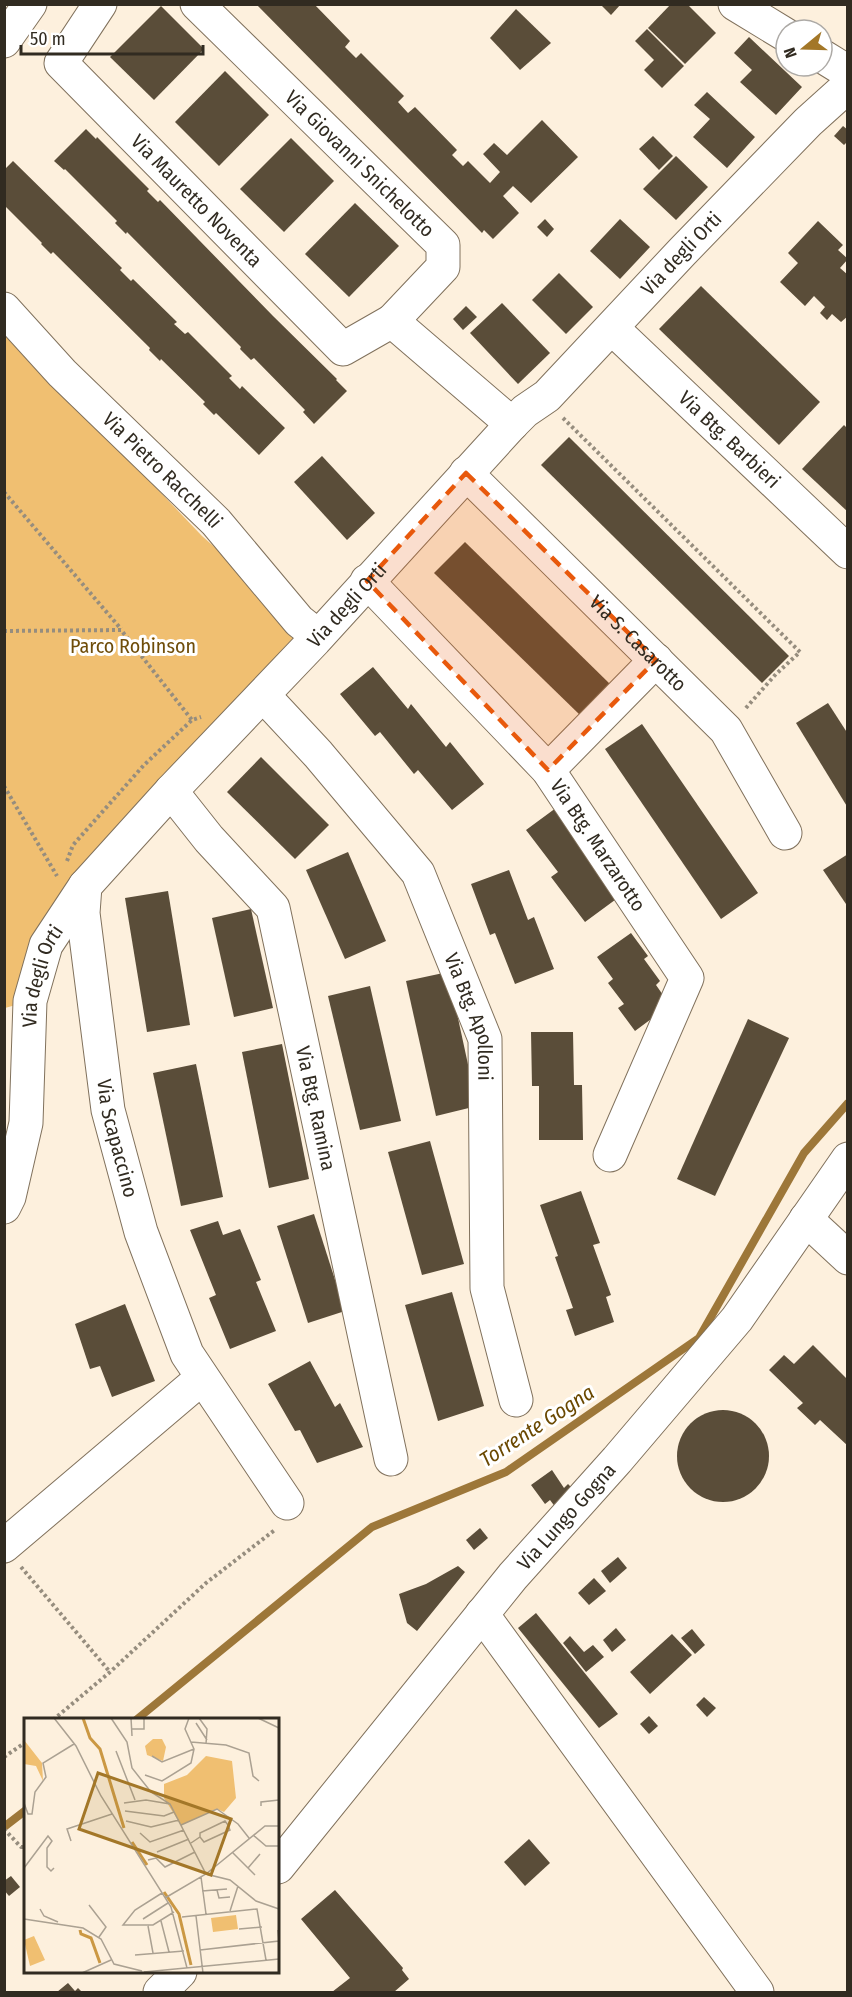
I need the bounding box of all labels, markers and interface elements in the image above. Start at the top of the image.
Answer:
scale bar [21,18,202,56]
north arrow [774,18,834,78]
text: 50 m [30,28,66,50]
text: N [780,45,801,60]
street label: Via Giovanni Snichelotto [280,85,440,242]
street label: Via Mauretto Noventa [126,129,267,272]
street label: Via degli Orti [636,207,726,300]
street label: Via Btg. Barbieri [674,386,785,493]
street label: Via Pietro Racchelli [98,407,228,533]
street label: Via degli Orti [302,558,391,653]
street label: Via S. Casarotto [585,590,692,696]
park label: Parco Robinson [70,634,196,658]
street label: Via Btg. Marzarotto [545,774,651,916]
street label: Via degli Orti [17,920,68,1028]
street label: Via Btg. Apolloni [439,949,498,1081]
street label: Via Btg. Ramina [291,1044,341,1173]
street label: Via Scapaccino [92,1078,143,1200]
water label: Torrente Gogna [475,1379,599,1473]
street label: Via Lungo Gogna [512,1458,621,1575]
inset map [24,1718,279,1973]

